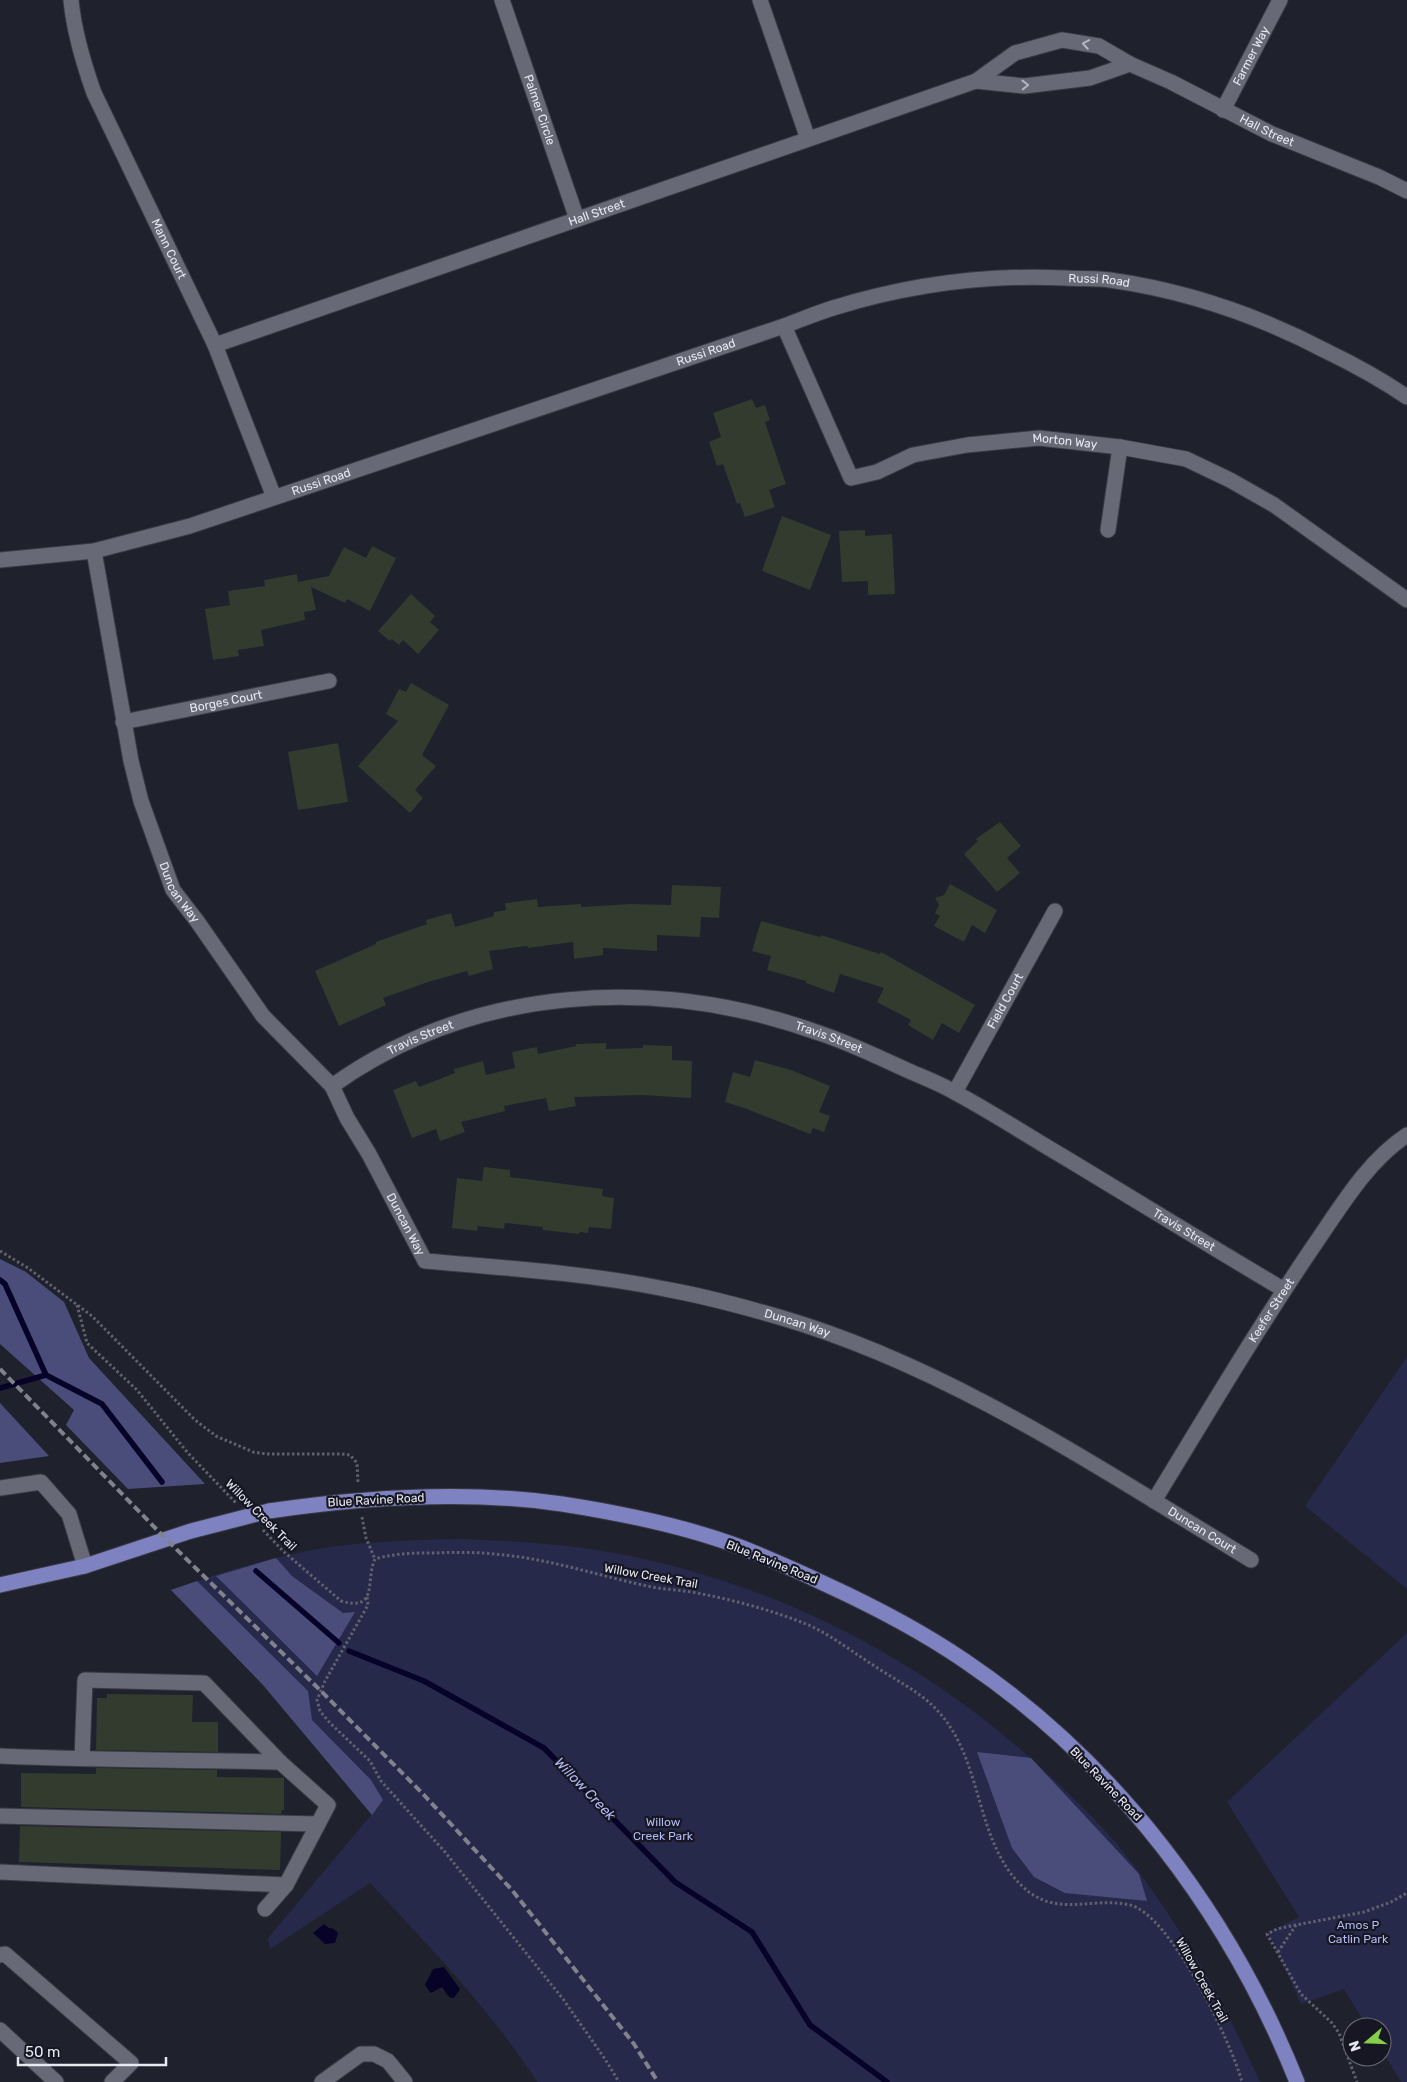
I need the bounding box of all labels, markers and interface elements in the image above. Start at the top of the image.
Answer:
street label: Farmer Way [1230,24,1272,88]
one-way arrow [1082,39,1090,49]
street label: Palmer Circle [521,73,558,147]
one-way arrow [1021,79,1029,90]
street label: Hall Street [1237,112,1297,149]
street label: Hall Street [567,196,627,229]
street label: Mann Court [148,217,189,282]
street label: Russi Road [1068,271,1131,290]
street label: Russi Road [674,336,737,369]
street label: Morton Way [1032,431,1098,451]
street label: Russi Road [290,465,353,498]
street label: Borges Court [188,687,264,716]
street label: Duncan Way [156,860,203,926]
street label: Field Court [984,971,1026,1031]
street label: Travis Street [385,1017,455,1058]
street label: Travis Street [794,1018,865,1056]
street label: Duncan Way [384,1191,428,1258]
street label: Travis Street [1150,1206,1218,1254]
street label: Keefer Street [1246,1275,1297,1345]
street label: Duncan Way [763,1306,833,1340]
street label: Willow Creek Trail [223,1477,300,1554]
street label: Blue Ravine Road [327,1490,425,1510]
street label: Duncan Court [1165,1504,1239,1557]
street label: Blue Ravine Road [724,1537,820,1587]
street label: Willow Creek Trail [603,1561,699,1591]
street label: Blue Ravine Road [1067,1744,1145,1824]
water label: Willow Creek [551,1754,620,1825]
park label: Willow Creek Park [633,1815,694,1843]
park label: Amos P Catlin Park [1328,1918,1389,1946]
street label: Willow Creek Trail [1173,1935,1231,2025]
north arrow [1342,2017,1392,2067]
scale bar [18,2034,165,2066]
text: N [1346,2039,1365,2054]
text: 50 m [25,2043,60,2061]

